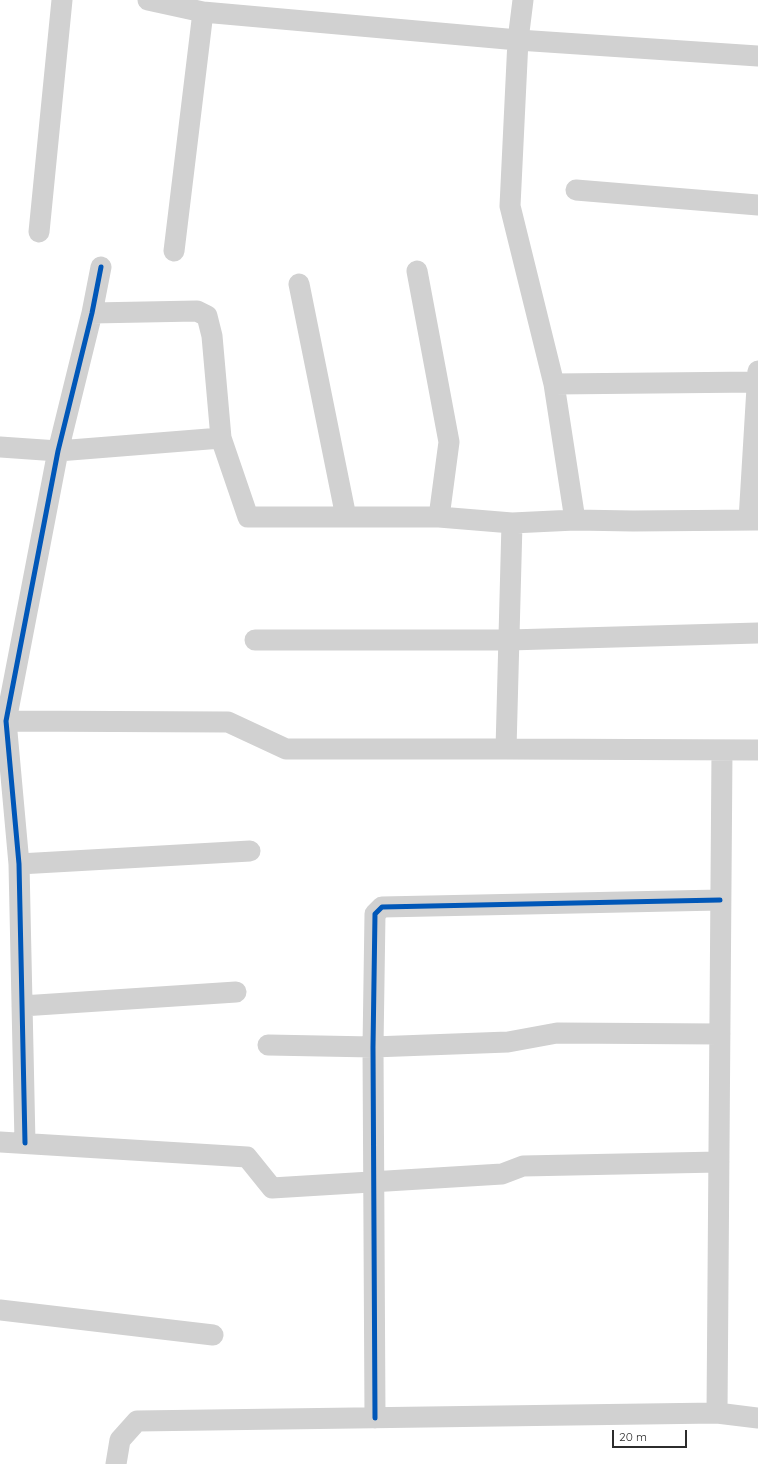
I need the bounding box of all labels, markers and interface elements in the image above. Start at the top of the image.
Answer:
scale bar [614,1422,689,1448]
text: 20 m [619,1429,647,1444]

